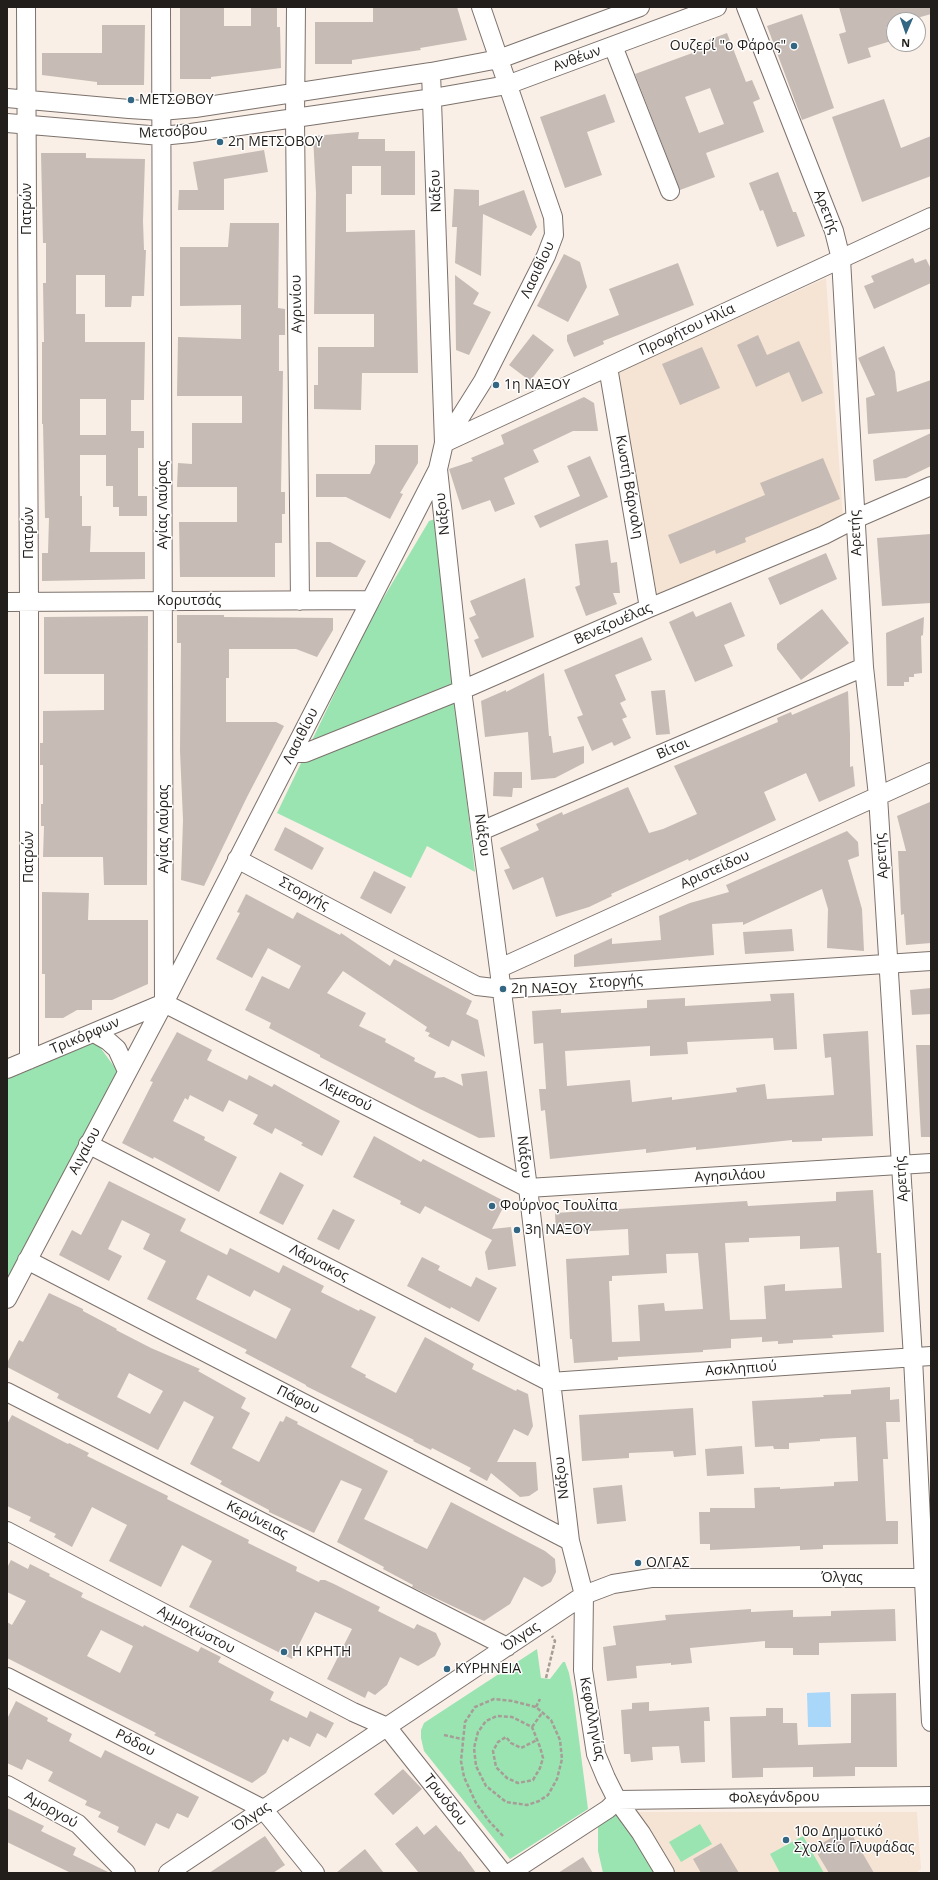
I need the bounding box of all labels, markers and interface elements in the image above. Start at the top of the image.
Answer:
north arrow [886,12,926,52]
text: N [901,36,910,51]
place label: Ουζερί "ο Φάρος" [670,38,786,54]
marker: Ουζερί "ο Φάρος" [789,41,799,51]
street label: Ανθέων [551,43,603,75]
place label: ΜΕΤΣΟΒΟΥ [139,92,214,108]
marker: ΜΕΤΣΟΒΟΥ [126,95,136,105]
street label: Μετσόβου [138,122,208,142]
place label: 2η ΜΕΤΣΟΒΟΥ [228,134,323,150]
marker: 2η ΜΕΤΣΟΒΟΥ [215,137,225,147]
street label: Νάξου [427,169,445,213]
street label: Πατρών [19,183,35,235]
street label: Αρετής [810,188,842,236]
street label: Λασιθίου [518,239,558,301]
street label: Αγρινίου [288,275,306,333]
street label: Προφήτου Ηλία [636,300,738,360]
place label: 1η ΝΑΞΟΥ [504,377,570,393]
marker: 1η ΝΑΞΟΥ [491,380,501,390]
street label: Κωστή Βάρναλη [612,434,646,540]
street label: Αγίας Λαύρας [155,461,171,549]
street label: Νάξου [432,492,454,536]
street label: Πατρών [21,507,37,559]
street label: Αρετής [846,510,866,556]
street label: Κορυτσάς [157,593,221,609]
street label: Βενεζουέλας [572,599,654,649]
street label: Λασιθίου [280,705,322,767]
street label: Βίτσι [654,735,692,763]
street label: Αγίας Λαύρας [156,785,172,873]
street label: Νάξου [471,813,493,857]
street label: Πατρών [21,831,37,883]
street label: Αρετής [872,833,892,879]
street label: Αριστείδου [678,847,752,893]
street label: Στοργής [276,874,332,914]
street label: Στοργής [589,972,643,992]
place label: 2η ΝΑΞΟΥ [511,981,577,997]
marker: 2η ΝΑΞΟΥ [498,984,508,994]
street label: Τρικόρφων [48,1014,122,1058]
street label: Λεμεσού [317,1075,375,1115]
street label: Αιγαίου [66,1125,104,1177]
street label: Νάξου [513,1135,535,1179]
street label: Αρετής [892,1156,912,1202]
street label: Αγησιλάου [694,1166,766,1186]
place label: Φούρνος Τουλίπα [500,1198,617,1214]
marker: Φούρνος Τουλίπα [487,1201,497,1211]
place label: 3η ΝΑΞΟΥ [525,1222,591,1238]
marker: 3η ΝΑΞΟΥ [512,1225,522,1235]
street label: Λάρνακος [287,1241,351,1285]
street label: Ασκληπιού [705,1358,777,1380]
street label: Πάφου [274,1382,322,1418]
street label: Νάξου [551,1456,573,1500]
street label: Κερύνειας [224,1497,290,1543]
place label: ΟΛΓΑΣ [646,1555,689,1571]
marker: ΟΛΓΑΣ [633,1558,643,1568]
street label: Όλγας [821,1570,863,1586]
street label: Αμμοχώστου [154,1603,238,1657]
street label: Όλγας [499,1618,543,1656]
place label: Η ΚΡΗΤΗ [292,1644,351,1660]
marker: Η ΚΡΗΤΗ [279,1647,289,1657]
place label: ΚΥΡΗΝΕΙΑ [455,1661,521,1677]
marker: ΚΥΡΗΝΕΙΑ [442,1664,452,1674]
street label: Κεφαλληνίας [576,1676,608,1762]
street label: Ρόδου [112,1726,158,1760]
street label: Τρωόδου [420,1771,470,1829]
street label: Αμοργού [21,1788,81,1832]
street label: Φολεγάνδρου [728,1789,820,1807]
street label: Όλγας [230,1798,274,1836]
place label: 10o Δημοτικό Σχολείο Γλυφάδας [794,1824,915,1856]
marker: 10o Δημοτικό Σχολείο Γλυφάδας [781,1835,791,1845]

